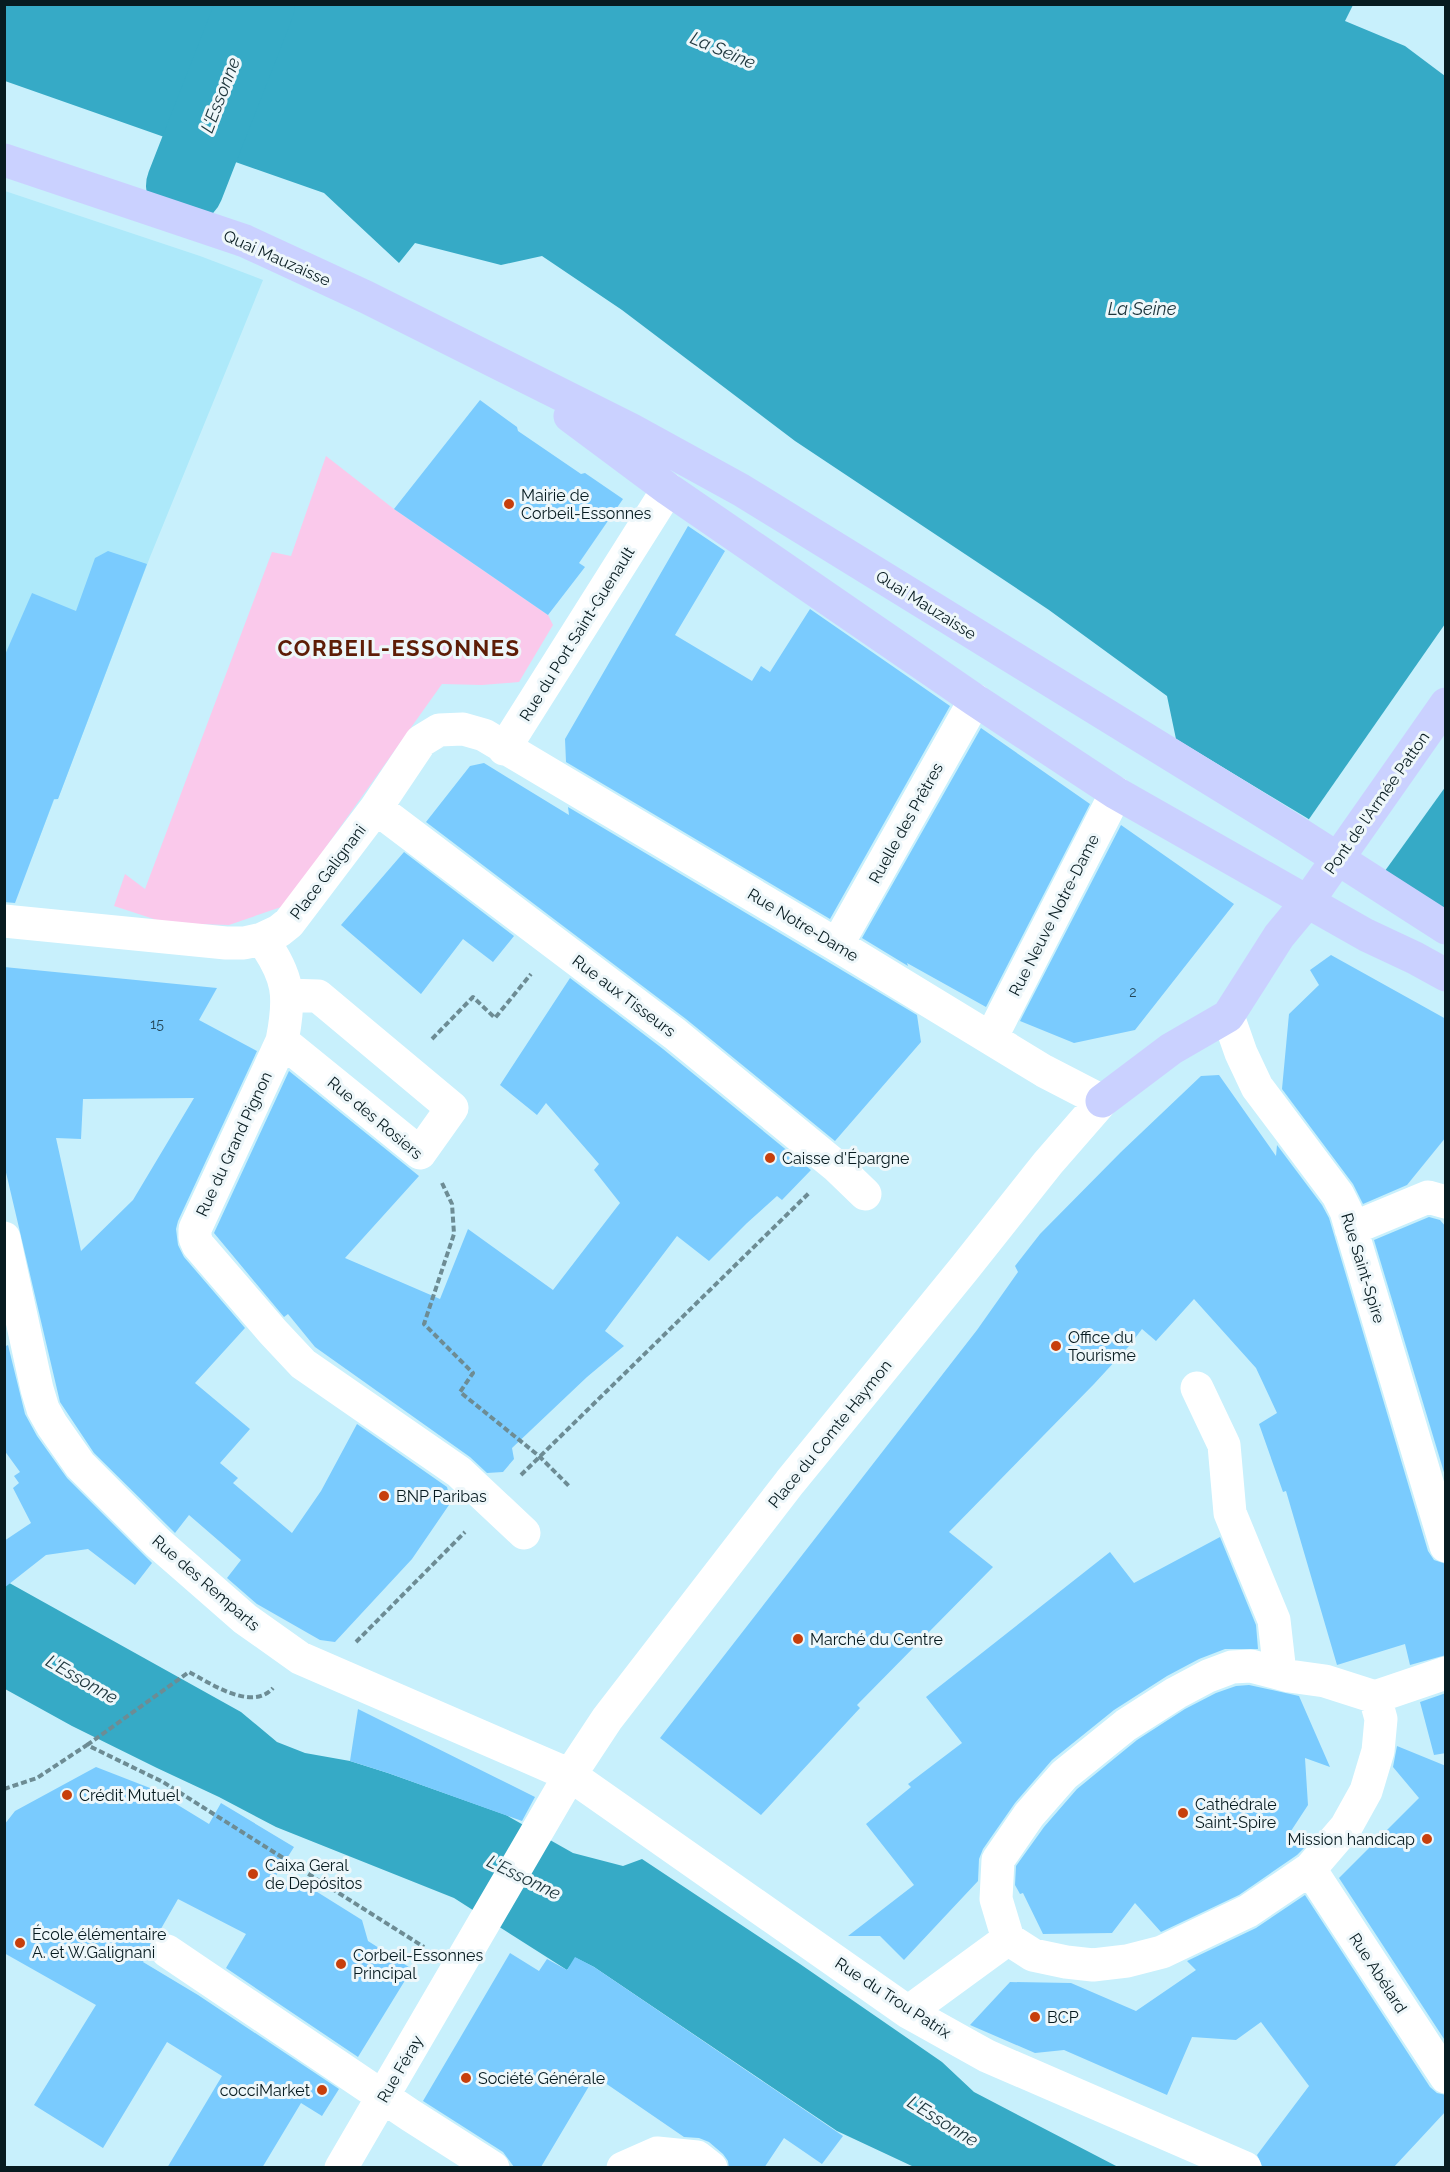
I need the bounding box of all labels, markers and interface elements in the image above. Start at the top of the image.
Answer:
water label: La Seine [687,27,759,73]
water label: L'Essonne [196,54,244,136]
street label: Quai Mauzaisse [221,226,333,290]
water label: La Seine [1108,298,1177,319]
place label: Mairie de Corbeil-Essonnes [521,486,651,523]
marker: Mairie de Corbeil-Essonnes [502,497,516,511]
street label: Rue du Port Saint-Guenault [515,543,639,725]
street label: Quai Mauzaisse [872,567,980,643]
district label: CORBEIL-ESSONNES [277,635,521,661]
street label: Pont de l'Armée Patton [1321,728,1433,878]
street label: Ruelle des Prêtres [865,759,947,887]
street label: Place Galignani [286,821,370,923]
street label: Rue Neuve Notre-Dame [1005,831,1103,999]
street label: Rue Notre-Dame [744,884,862,966]
street label: Rue aux Tisseurs [569,951,680,1041]
house number: 2 [1129,984,1137,1000]
house number: 15 [150,1016,164,1032]
street label: Rue du Grand Pignon [192,1069,276,1219]
street label: Rue des Rosiers [324,1073,427,1163]
place label: Caisse d'Épargne [782,1148,909,1168]
marker: Caisse d'Épargne [763,1151,777,1165]
street label: Rue Saint-Spire [1337,1211,1389,1325]
place label: Office du Tourisme [1068,1328,1136,1365]
marker: Office du Tourisme [1049,1339,1063,1353]
street label: Place du Comte Haymon [764,1356,896,1512]
place label: BNP Paribas [396,1487,487,1506]
marker: BNP Paribas [377,1489,391,1503]
street label: Rue des Remparts [148,1531,264,1635]
place label: Marché du Centre [810,1630,943,1649]
marker: Marché du Centre [791,1632,805,1646]
water label: L'Essonne [42,1650,122,1708]
place label: Crédit Mutuel [79,1786,180,1805]
marker: Crédit Mutuel [60,1788,74,1802]
place label: Cathédrale Saint-Spire [1195,1795,1277,1832]
marker: Cathédrale Saint-Spire [1176,1806,1190,1820]
place label: Mission handicap [1287,1830,1415,1849]
marker: Mission handicap [1420,1832,1434,1846]
water label: L'Essonne [484,1850,564,1904]
place label: Caixa Geral de Depósitos [265,1856,363,1893]
marker: Caixa Geral de Depósitos [246,1867,260,1881]
place label: École élémentaire A. et W.Galignani [32,1924,166,1962]
street label: Rue Abélard [1345,1930,1411,2016]
marker: École élémentaire A. et W.Galignani [13,1936,27,1950]
place label: Corbeil-Essonnes Principal [353,1946,483,1983]
street label: Rue du Trou Patrix [832,1953,954,2043]
marker: Corbeil-Essonnes Principal [334,1957,348,1971]
place label: BCP [1047,2008,1079,2027]
marker: BCP [1028,2010,1042,2024]
street label: Rue Féray [373,2032,427,2106]
place label: Société Générale [478,2069,605,2088]
marker: Société Générale [459,2071,473,2085]
place label: cocciMarket [220,2081,311,2100]
marker: cocciMarket [315,2083,329,2097]
water label: L'Essonne [904,2091,982,2151]

